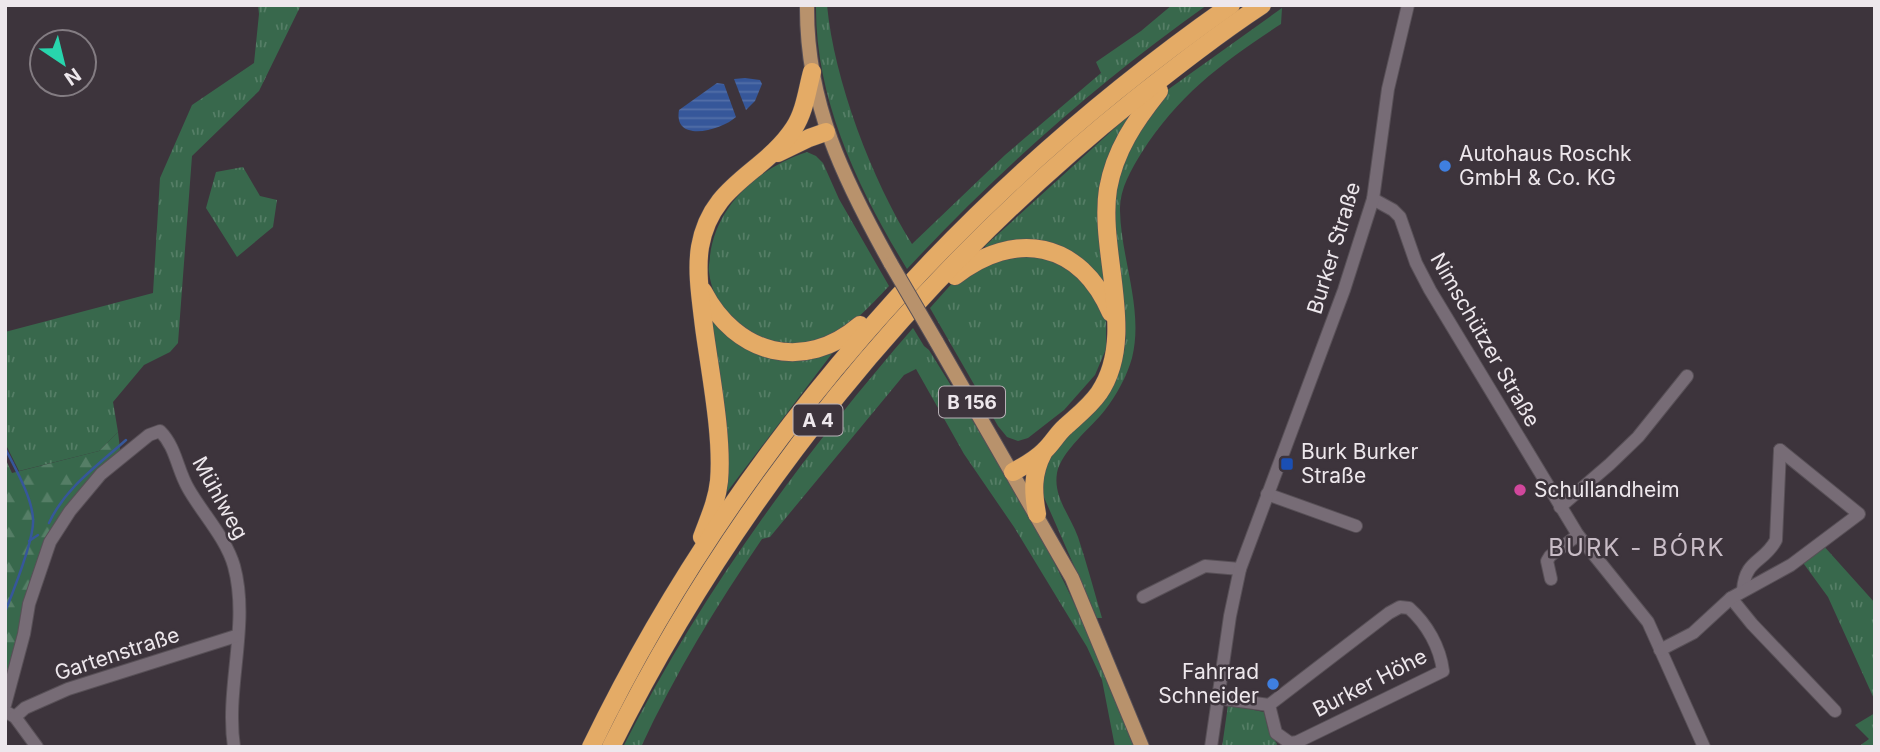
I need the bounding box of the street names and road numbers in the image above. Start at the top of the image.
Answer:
street label: Burker Straße [1302,179,1365,317]
street label: Nimschützer Straße [1425,248,1545,431]
road number: B 156 [939,386,1005,418]
road number: A 4 [794,404,842,436]
street label: Mühlweg [187,452,253,544]
street label: Gartenstraße [51,622,182,685]
street label: Burker Höhe [1309,643,1431,722]

